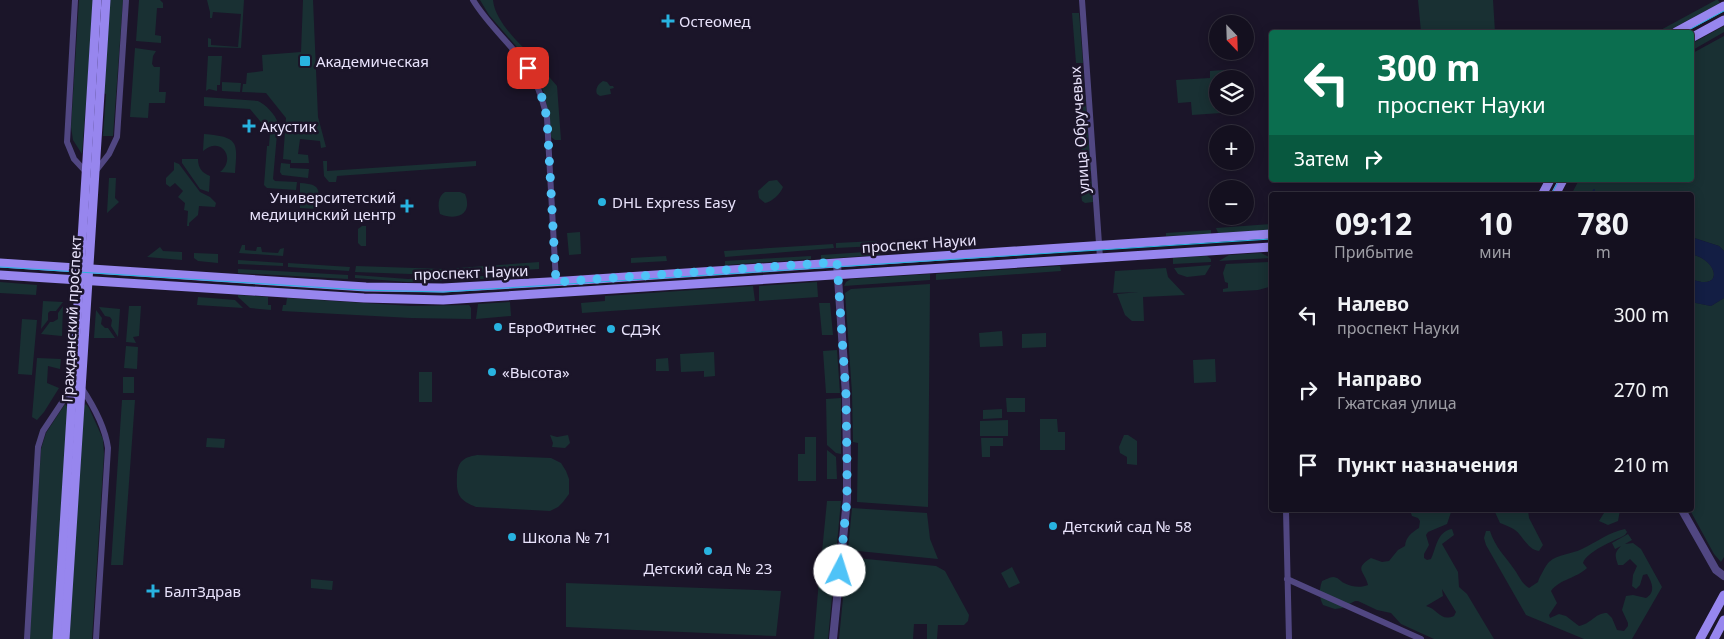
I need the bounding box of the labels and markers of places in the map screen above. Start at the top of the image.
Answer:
place label: Остеомед [679,11,751,31]
marker: Остеомед [661,14,675,28]
pin [507,47,549,89]
place label: Академическая [316,51,429,71]
marker: Академическая [298,54,312,68]
place label: Акустик [260,116,316,136]
marker: Акустик [242,119,256,133]
place label: Университетский медицинский центр [250,187,396,224]
place label: DHL Express Easy [612,192,736,212]
marker: DHL Express Easy [596,196,608,208]
marker: Университетский медицинский центр [400,199,414,213]
place label: ЕвроФитнес [508,317,596,337]
place label: СДЭК [621,319,661,339]
marker: ЕвроФитнес [492,321,504,333]
marker: СДЭК [605,323,617,335]
place label: «Высота» [502,362,570,382]
marker: «Высота» [486,366,498,378]
place label: Детский сад № 58 [1063,516,1192,536]
marker: Детский сад № 58 [1047,520,1059,532]
place label: Школа № 71 [522,527,612,547]
marker: Школа № 71 [506,531,518,543]
marker: Детский сад № 23 [702,545,714,557]
place label: Детский сад № 23 [644,558,772,578]
place label: БалтЗдрав [164,581,241,601]
marker: БалтЗдрав [146,584,160,598]

